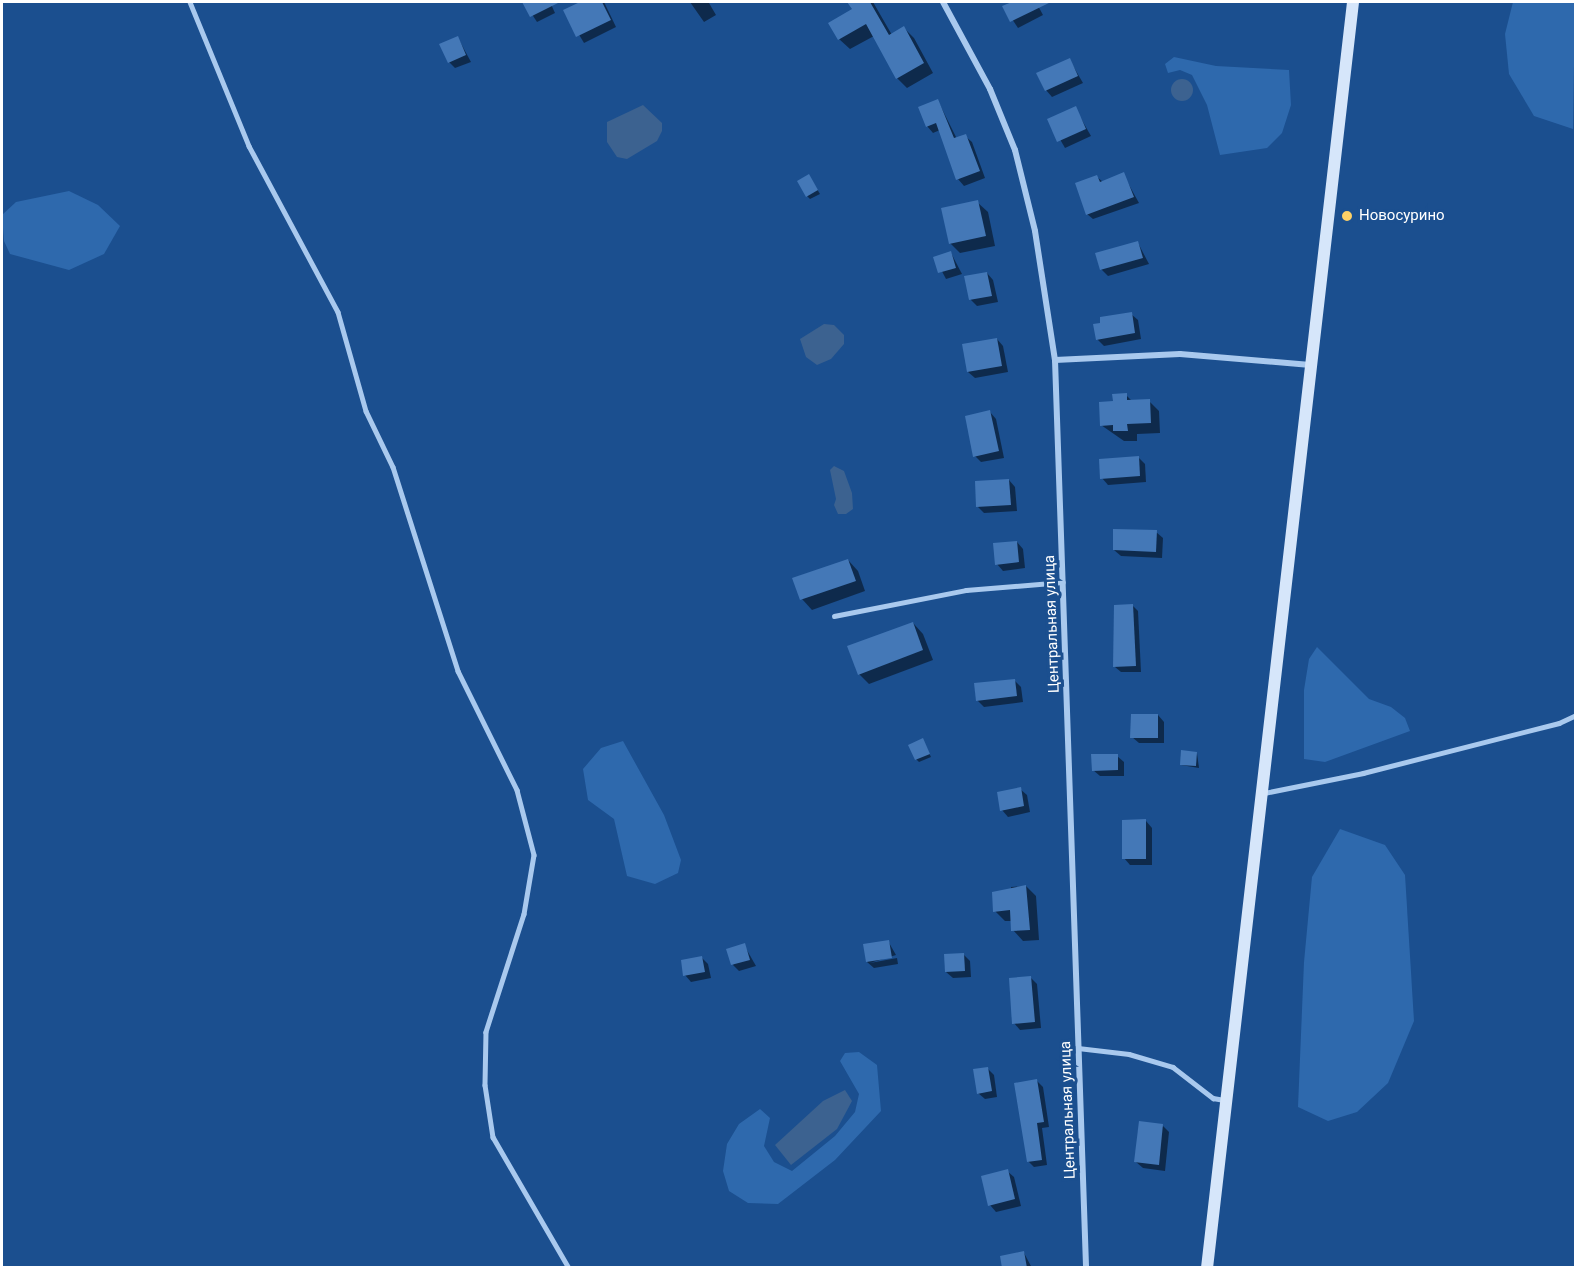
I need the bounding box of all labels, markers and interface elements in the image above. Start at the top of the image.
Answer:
place label: Новосурино [1359,207,1445,225]
marker: Новосурино [1340,209,1354,223]
street label: Центральная улица [1041,555,1063,693]
street label: Центральная улица [1057,1041,1079,1179]

